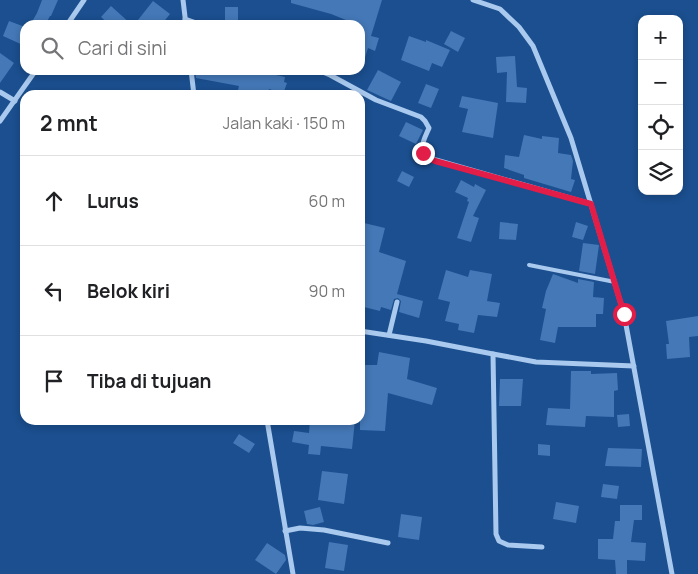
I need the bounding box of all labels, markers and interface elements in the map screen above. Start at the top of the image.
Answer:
map controls [638,15,683,195]
button: + [638,15,683,60]
search box [20,20,365,75]
icon: search [38,34,66,62]
text: Cari di sini [78,35,167,61]
button: − [638,60,683,105]
button: locate [638,105,683,150]
text: 2 mnt [40,109,98,137]
text: Jalan kaki · 150 m [223,112,345,134]
route end [412,142,435,165]
button: layers [638,150,683,195]
icon: ahead [40,187,68,215]
text: Lurus [87,188,139,214]
text: 60 m [309,190,345,212]
icon: left [40,277,68,305]
text: Belok kiri [87,278,170,304]
text: 90 m [309,280,345,302]
route start [613,303,636,326]
icon: arrive [40,367,68,395]
text: Tiba di tujuan [87,368,211,394]

